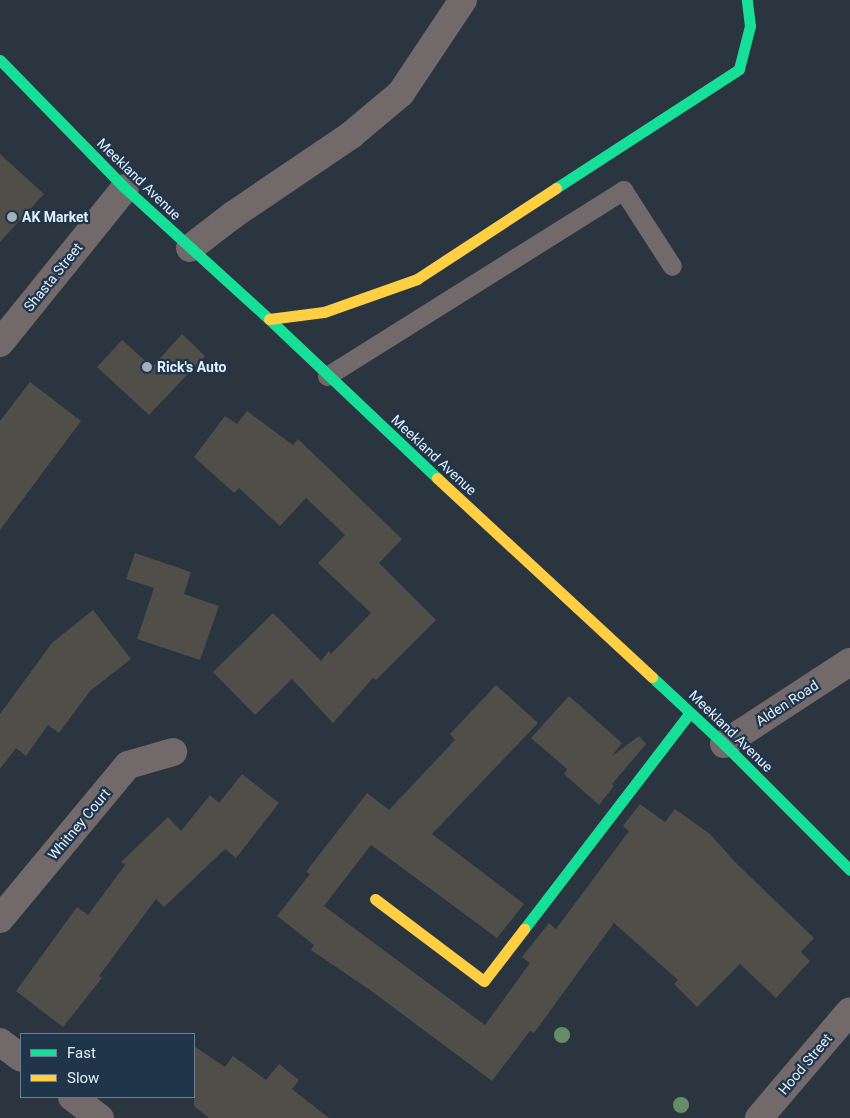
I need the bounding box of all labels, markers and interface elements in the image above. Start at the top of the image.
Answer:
street label: Meekland Avenue [94,135,184,223]
place label: AK Market [22,209,88,225]
marker: AK Market [6,211,18,223]
street label: Shasta Street [20,239,86,315]
place label: Rick's Auto [157,359,226,375]
marker: Rick's Auto [141,361,153,373]
street label: Meekland Avenue [388,411,480,499]
street label: Alden Road [753,677,821,729]
street label: Meekland Avenue [686,687,776,775]
street label: Whitney Court [44,785,114,863]
street label: Hood Street [775,1030,835,1098]
legend [20,1033,195,1098]
text: Fast [67,1044,96,1062]
text: Slow [67,1069,99,1087]

